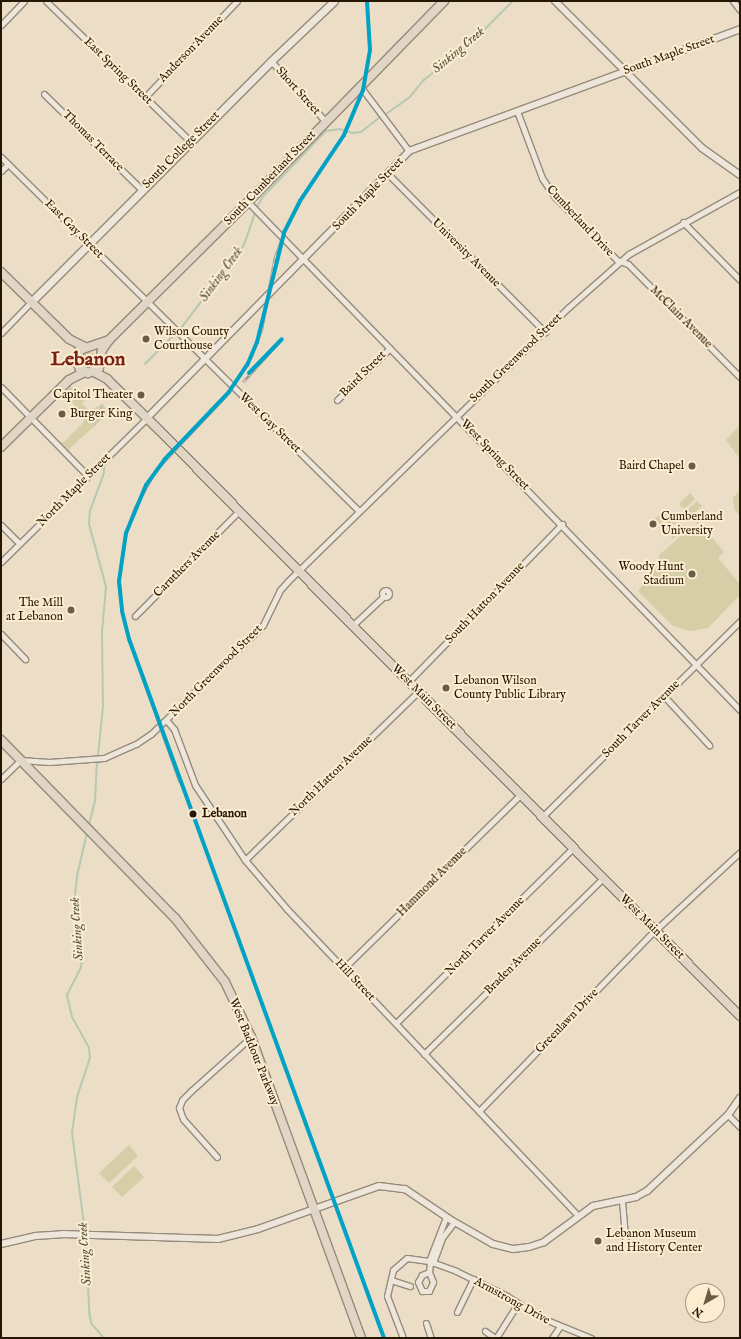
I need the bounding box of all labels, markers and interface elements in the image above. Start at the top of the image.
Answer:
street label: Anderson Avenue [156,13,226,85]
water label: Sinking Creek [430,25,488,77]
street label: South Maple Street [621,32,717,78]
street label: East Spring Street [81,35,155,107]
street label: Short Street [273,64,323,118]
street label: Thomas Terrace [59,107,127,175]
street label: South College Street [139,108,223,192]
street label: South Cumberland Street [221,128,319,228]
street label: South Maple Street [329,154,407,234]
street label: Cumberland Drive [543,182,617,260]
street label: East Gay Street [42,197,106,261]
street label: University Avenue [429,216,503,290]
water label: Sinking Creek [197,245,247,305]
street label: McClain Avenue [647,283,715,351]
street label: South Greenwood Street [467,310,565,406]
place label: Wilson County Courthouse [154,325,229,353]
marker: Wilson County Courthouse [141,334,151,344]
district label: Lebanon [51,347,125,371]
street label: Baird Street [337,348,389,400]
place label: Capitol Theater [53,388,133,402]
marker: Capitol Theater [136,390,146,400]
street label: West Gay Street [236,390,304,456]
place label: Burger King [70,407,132,421]
marker: Burger King [57,409,67,419]
street label: West Spring Street [458,417,532,493]
street label: North Maple Street [34,450,114,530]
place label: Baird Chapel [619,459,684,473]
marker: Baird Chapel [687,461,697,471]
place label: Cumberland University [661,510,723,538]
marker: Cumberland University [648,519,658,529]
street label: Caruthers Avenue [151,528,223,600]
street label: South Hatton Avenue [442,559,528,647]
place label: Woody Hunt Stadium [619,560,684,588]
marker: Woody Hunt Stadium [687,569,697,579]
place label: The Mill at Lebanon [6,596,63,624]
marker: The Mill at Lebanon [66,605,76,615]
street label: North Greenwood Street [167,622,265,720]
street label: West Main Street [389,662,459,732]
place label: Lebanon Wilson County Public Library [454,674,566,702]
street label: South Tarver Avenue [599,677,683,761]
marker: Lebanon Wilson County Public Library [441,683,451,693]
street label: North Hatton Avenue [287,733,375,819]
place label: Lebanon [202,807,247,821]
marker: Lebanon [187,808,199,820]
street label: Hammond Avenue [394,844,470,920]
street label: West Main Street [617,892,687,962]
street label: North Tarver Avenue [442,893,528,979]
water label: Sinking Creek [68,897,88,961]
street label: Braden Avenue [481,934,545,998]
street label: Hill Street [332,956,378,1004]
street label: Greenlawn Drive [532,986,602,1056]
street label: West Baddour Parkway [226,996,282,1108]
water label: Sinking Creek [76,1222,96,1286]
place label: Lebanon Museum and History Center [606,1227,702,1255]
marker: Lebanon Museum and History Center [593,1236,603,1246]
street label: Armstrong Drive [472,1274,552,1328]
north arrow [685,1283,725,1323]
text: N [690,1303,706,1320]

